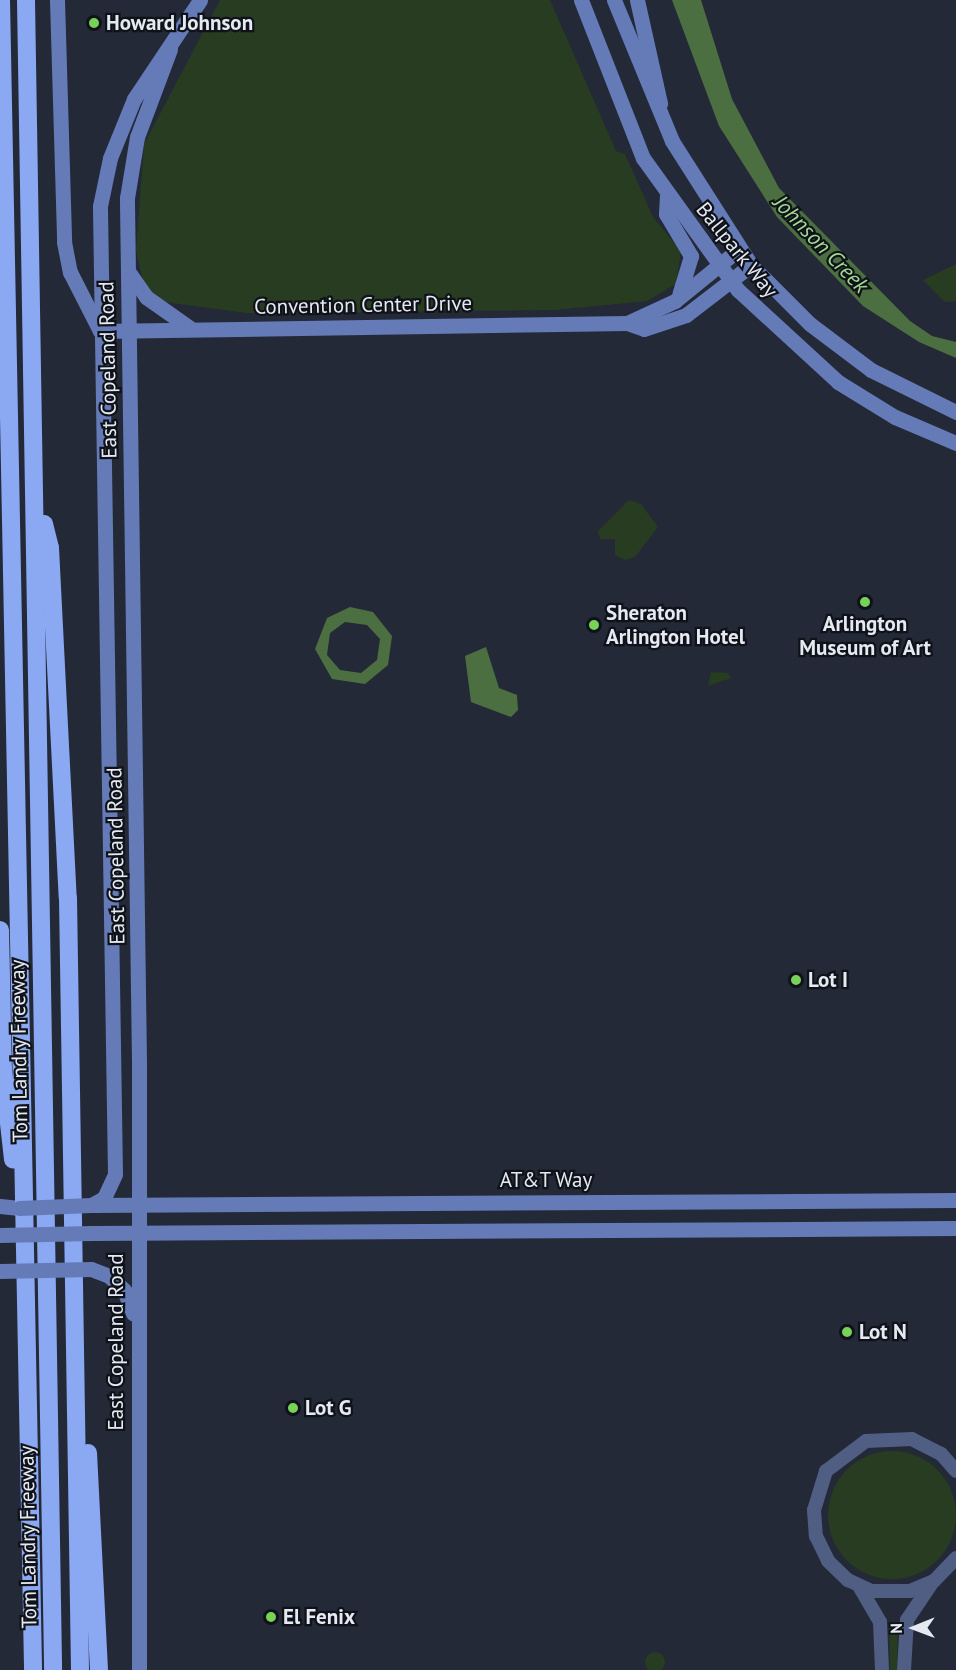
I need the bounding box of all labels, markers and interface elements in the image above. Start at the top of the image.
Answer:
place label: Howard Johnson [106,10,253,36]
marker: Howard Johnson [87,16,101,30]
water label: Johnson Creek [768,189,874,299]
street label: Ballpark Way [691,197,783,303]
street label: East Copeland Road [94,281,122,459]
street label: Convention Center Drive [254,291,472,319]
marker: Arlington Museum of Art [858,595,872,609]
place label: Sheraton Arlington Hotel [606,600,745,650]
place label: Arlington Museum of Art [799,611,931,661]
marker: Sheraton Arlington Hotel [587,618,601,632]
street label: East Copeland Road [102,767,130,945]
street label: Tom Landry Freeway [5,959,33,1143]
place label: Lot I [808,967,848,993]
marker: Lot I [789,973,803,987]
street label: AT&T Way [499,1167,593,1193]
street label: East Copeland Road [103,1253,129,1431]
place label: Lot N [859,1319,907,1345]
marker: Lot N [840,1325,854,1339]
place label: Lot G [305,1395,352,1421]
marker: Lot G [286,1401,300,1415]
street label: Tom Landry Freeway [14,1445,42,1629]
north arrow [884,1598,944,1658]
place label: El Fenix [283,1604,355,1630]
marker: El Fenix [264,1610,278,1624]
text: N [886,1623,906,1634]

